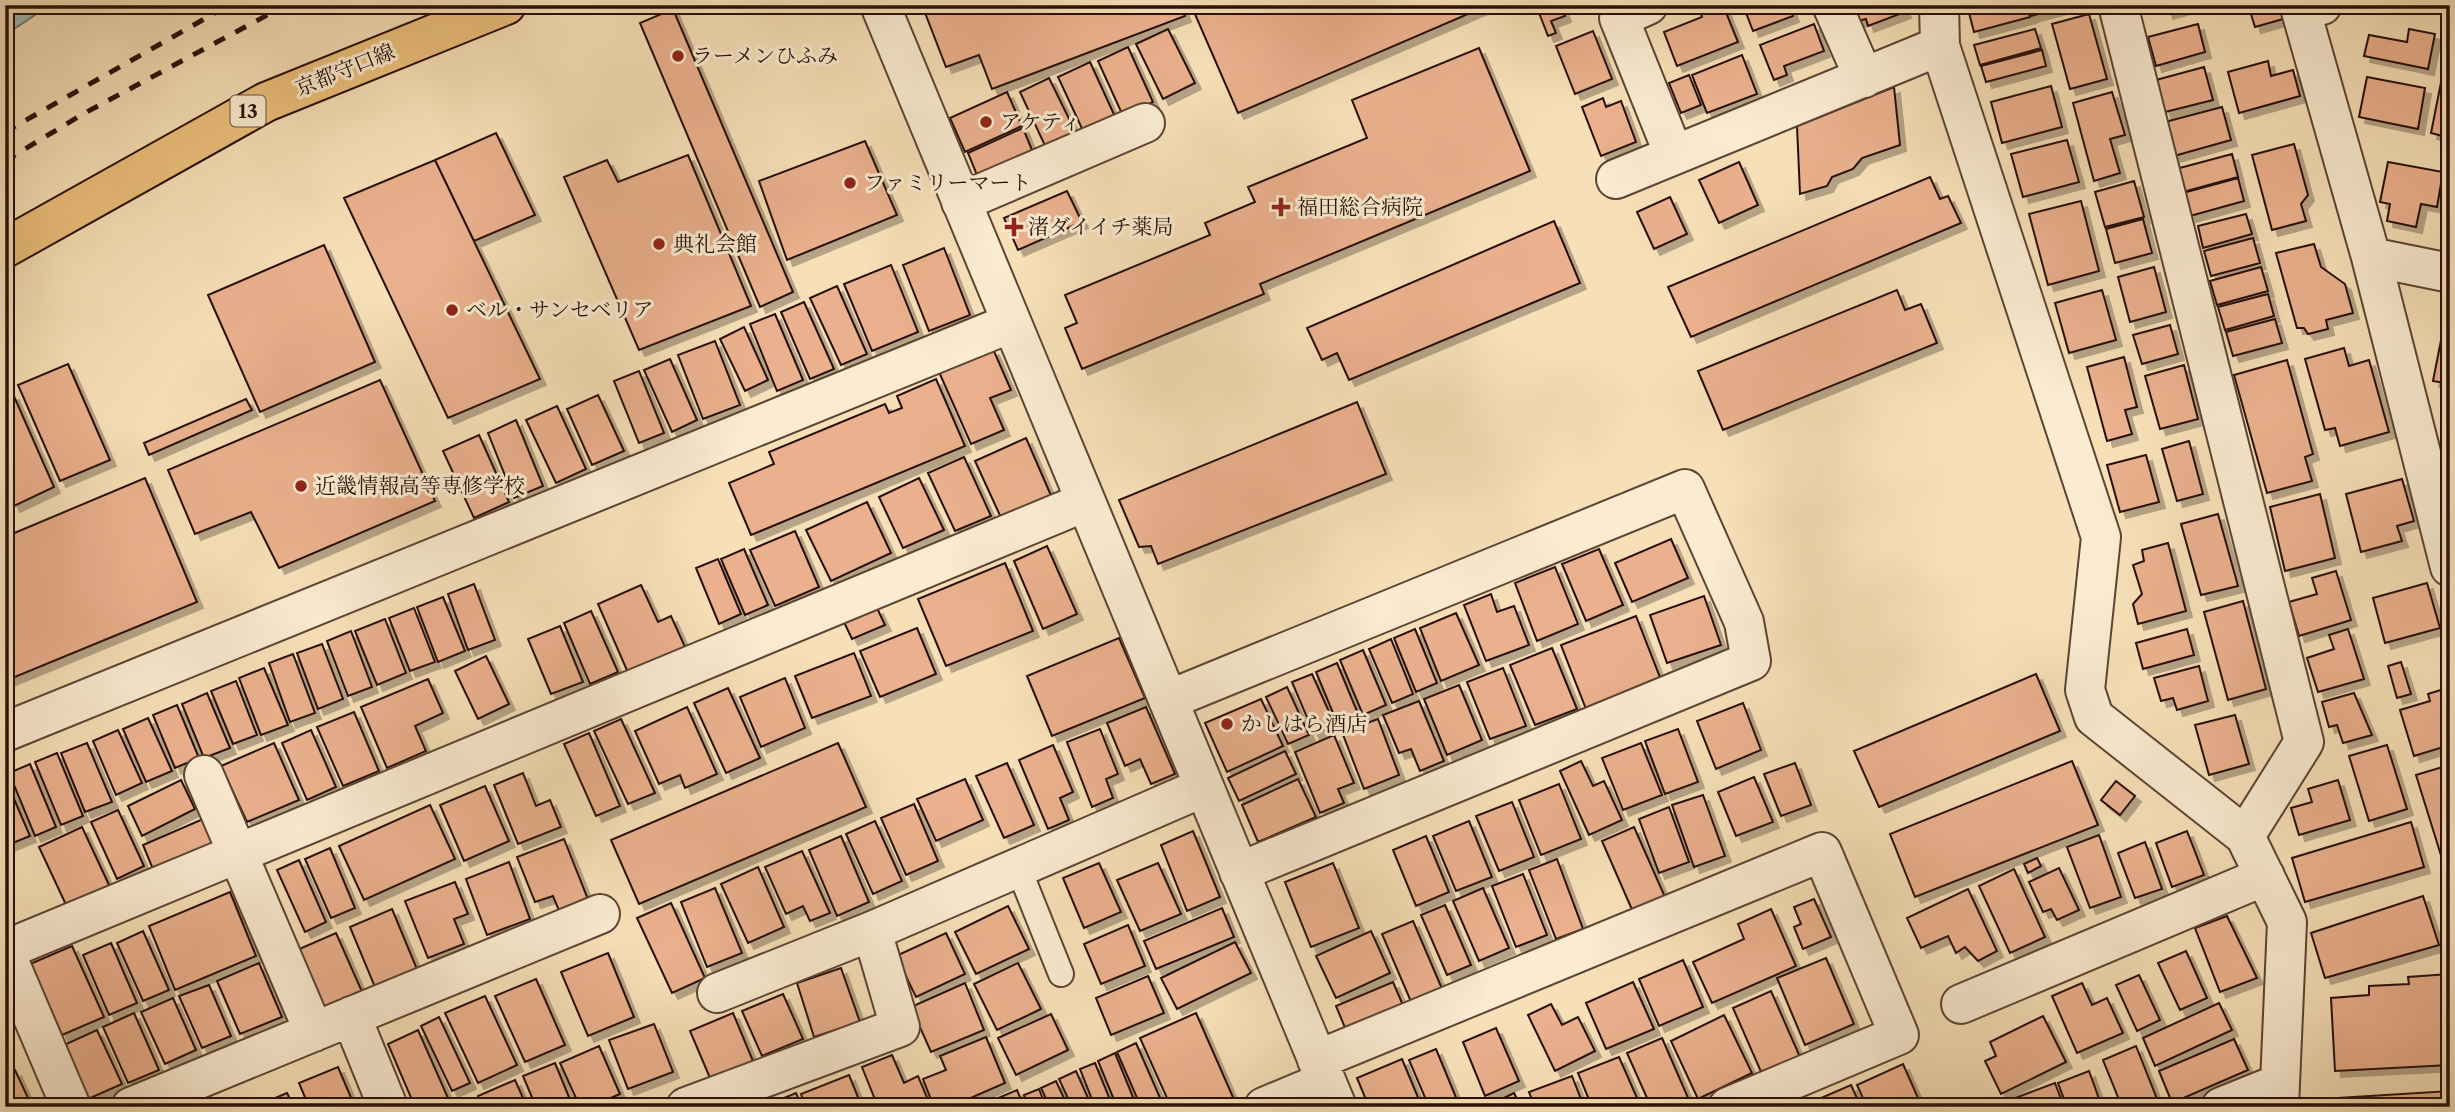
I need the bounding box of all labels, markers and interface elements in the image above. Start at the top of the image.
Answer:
street label: 京都守口線 [291,38,398,101]
place label: ラーメンひふみ [692,43,838,68]
marker: ラーメンひふみ [670,48,686,64]
road number: 13 [230,96,266,127]
place label: アケティ [1000,109,1081,134]
marker: アケティ [978,114,994,130]
place label: ファミリーマート [864,170,1032,195]
marker: ファミリーマート [842,175,858,191]
place label: 福田総合病院 [1297,194,1423,219]
marker: 福田総合病院 [1271,197,1291,217]
place label: 渚ダイイチ薬局 [1028,214,1174,239]
marker: 渚ダイイチ薬局 [1006,219,1022,235]
place label: 典礼会館 [673,231,757,256]
marker: 典礼会館 [651,236,667,252]
place label: ベル・サンセベリア [466,297,654,322]
marker: ベル・サンセベリア [444,302,460,318]
place label: 近畿情報高等専修学校 [315,473,525,498]
marker: 近畿情報高等専修学校 [293,478,309,494]
place label: かしはら酒店 [1241,711,1367,736]
marker: かしはら酒店 [1219,716,1235,732]

